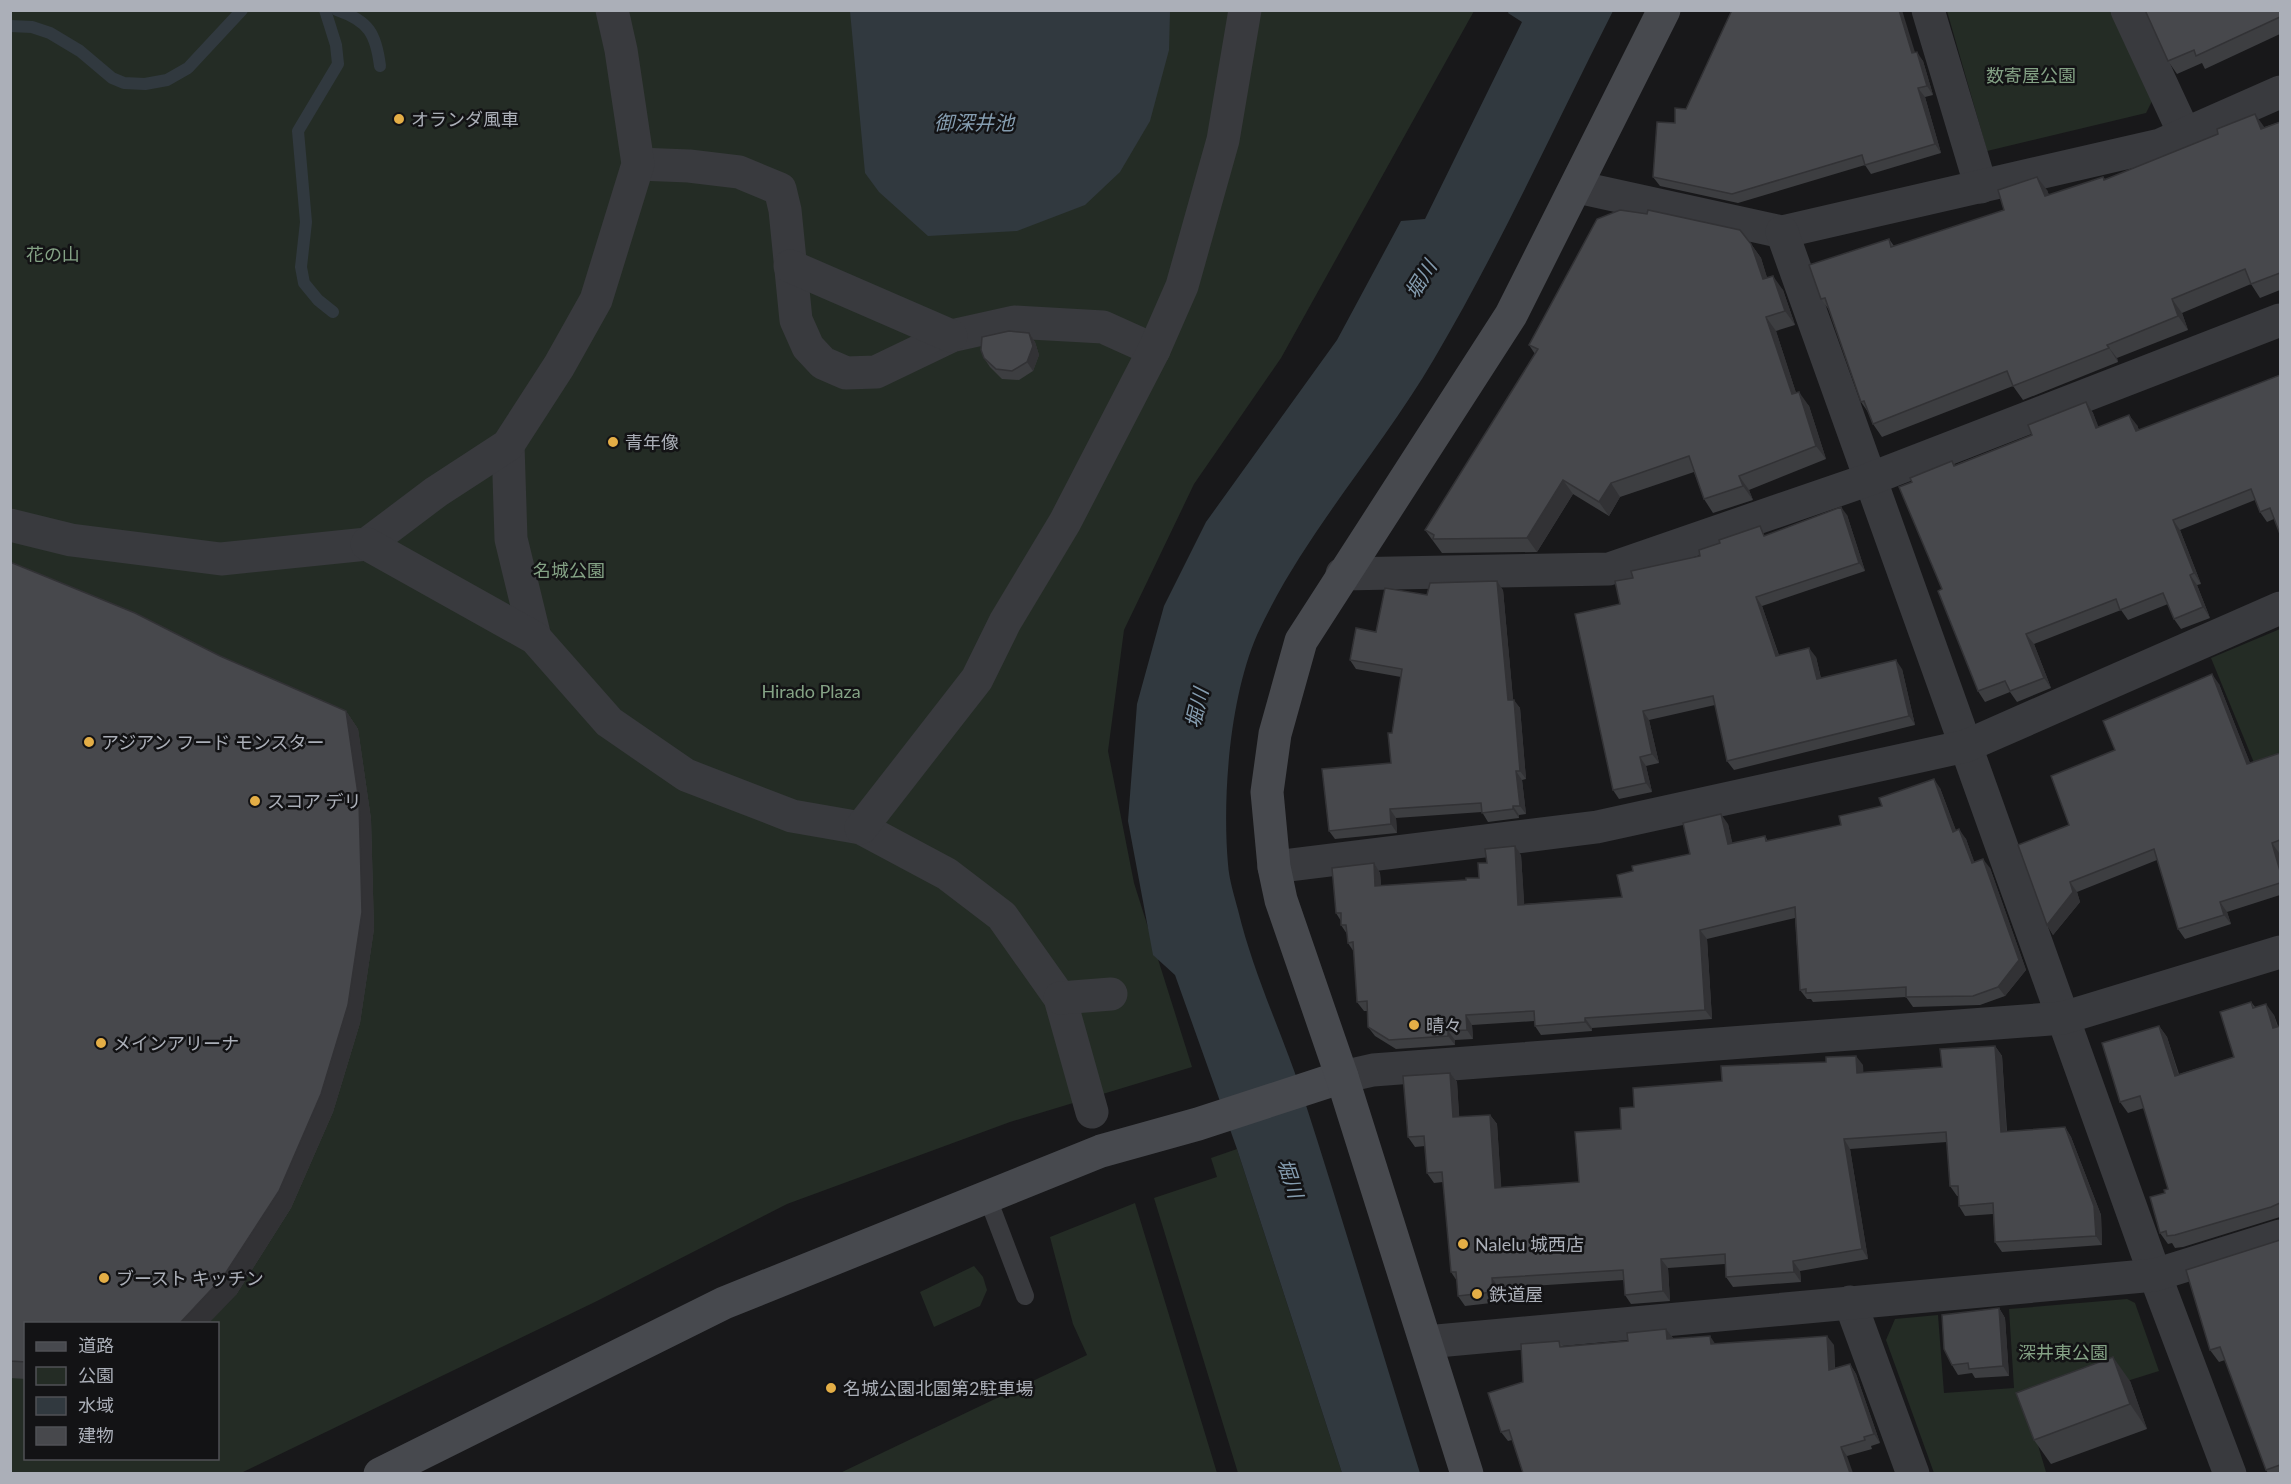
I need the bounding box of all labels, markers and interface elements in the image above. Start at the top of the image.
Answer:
park label: 数寄屋公園 [1986,64,2076,86]
place label: オランダ風車 [411,108,519,130]
water label: 御深井池 [934,110,1016,134]
marker: オランダ風車 [392,112,406,126]
park label: 花の山 [26,243,80,265]
water label: 堀川 [1399,254,1442,302]
place label: 青年像 [625,431,679,453]
marker: 青年像 [606,435,620,449]
park label: 名城公園 [533,559,605,581]
park label: Hirado Plaza [761,680,861,702]
water label: 堀川 [1180,684,1213,730]
place label: アジアン フード モンスター [101,731,324,753]
marker: アジアン フード モンスター [82,735,96,749]
place label: スコア デリ [267,790,362,812]
marker: スコア デリ [248,794,262,808]
place label: 晴々 [1426,1014,1462,1036]
marker: 晴々 [1407,1018,1421,1032]
place label: メインアリーナ [113,1032,239,1054]
marker: メインアリーナ [94,1036,108,1050]
water label: 堀川 [1273,1155,1309,1203]
place label: Nalelu 城西店 [1475,1233,1584,1255]
marker: Nalelu 城西店 [1456,1237,1470,1251]
place label: ブースト キッチン [116,1267,264,1289]
marker: ブースト キッチン [97,1271,111,1285]
place label: 鉄道屋 [1489,1283,1543,1305]
marker: 鉄道屋 [1470,1287,1484,1301]
legend [24,1322,219,1460]
text: 道路 [78,1334,114,1356]
park label: 深井東公園 [2018,1341,2108,1363]
text: 公園 [78,1364,114,1386]
place label: 名城公園北園第2駐車場 [843,1377,1033,1399]
marker: 名城公園北園第2駐車場 [824,1381,838,1395]
text: 水域 [78,1394,114,1416]
text: 建物 [78,1424,114,1446]

